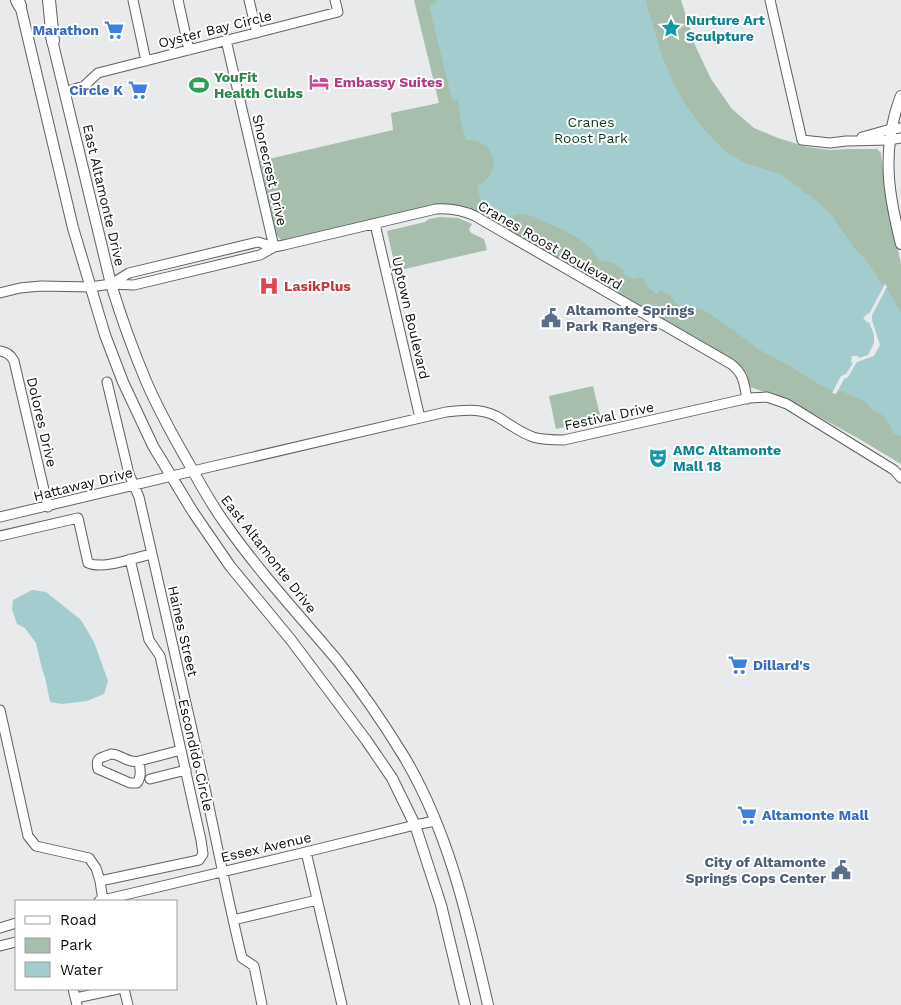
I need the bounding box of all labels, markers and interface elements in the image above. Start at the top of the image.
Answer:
street label: Oyster Bay Circle [157,7,273,51]
place label: Nurture Art Sculpture [686,12,765,44]
place icon: Nurture Art Sculpture [660,17,682,39]
supermarket icon: Marathon [103,19,125,41]
place label: Marathon [32,22,99,38]
place label: YouFit Health Clubs [214,69,303,101]
hotel icon: Embassy Suites [308,71,330,93]
sports icon: YouFit Health Clubs [188,74,210,96]
place label: Embassy Suites [334,74,443,90]
supermarket icon: Circle K [127,79,149,101]
place label: Circle K [69,82,123,98]
street label: Shorecrest Drive [249,113,291,227]
park label: Cranes Roost Park [554,114,628,146]
street label: East Altamonte Drive [80,122,128,268]
street label: Cranes Roost Boulevard [475,197,625,293]
street label: Uptown Boulevard [389,255,433,381]
hospital icon: LasikPlus [258,275,280,297]
place label: LasikPlus [284,278,351,294]
place label: Altamonte Springs Park Rangers [566,302,695,334]
public building icon: Altamonte Springs Park Rangers [540,307,562,329]
street label: Dolores Drive [24,376,60,468]
street label: Festival Drive [563,399,655,433]
place label: AMC Altamonte Mall 18 [673,442,781,474]
theatre icon: AMC Altamonte Mall 18 [647,447,669,469]
street label: Hattaway Drive [32,464,134,504]
street label: East Altamonte Drive [218,492,320,616]
street label: Haines Street [165,584,201,678]
supermarket icon: Dillard's [727,654,749,676]
place label: Dillard's [753,657,811,673]
street label: Escondido Circle [175,697,217,813]
supermarket icon: Altamonte Mall [736,804,758,826]
place label: Altamonte Mall [762,807,869,823]
street label: Essex Avenue [219,829,313,865]
place label: City of Altamonte Springs Cops Center [685,854,826,886]
public building icon: City of Altamonte Springs Cops Center [830,859,852,881]
legend [15,900,178,990]
text: Road [60,911,97,929]
text: Park [60,936,93,954]
text: Water [60,961,103,979]

